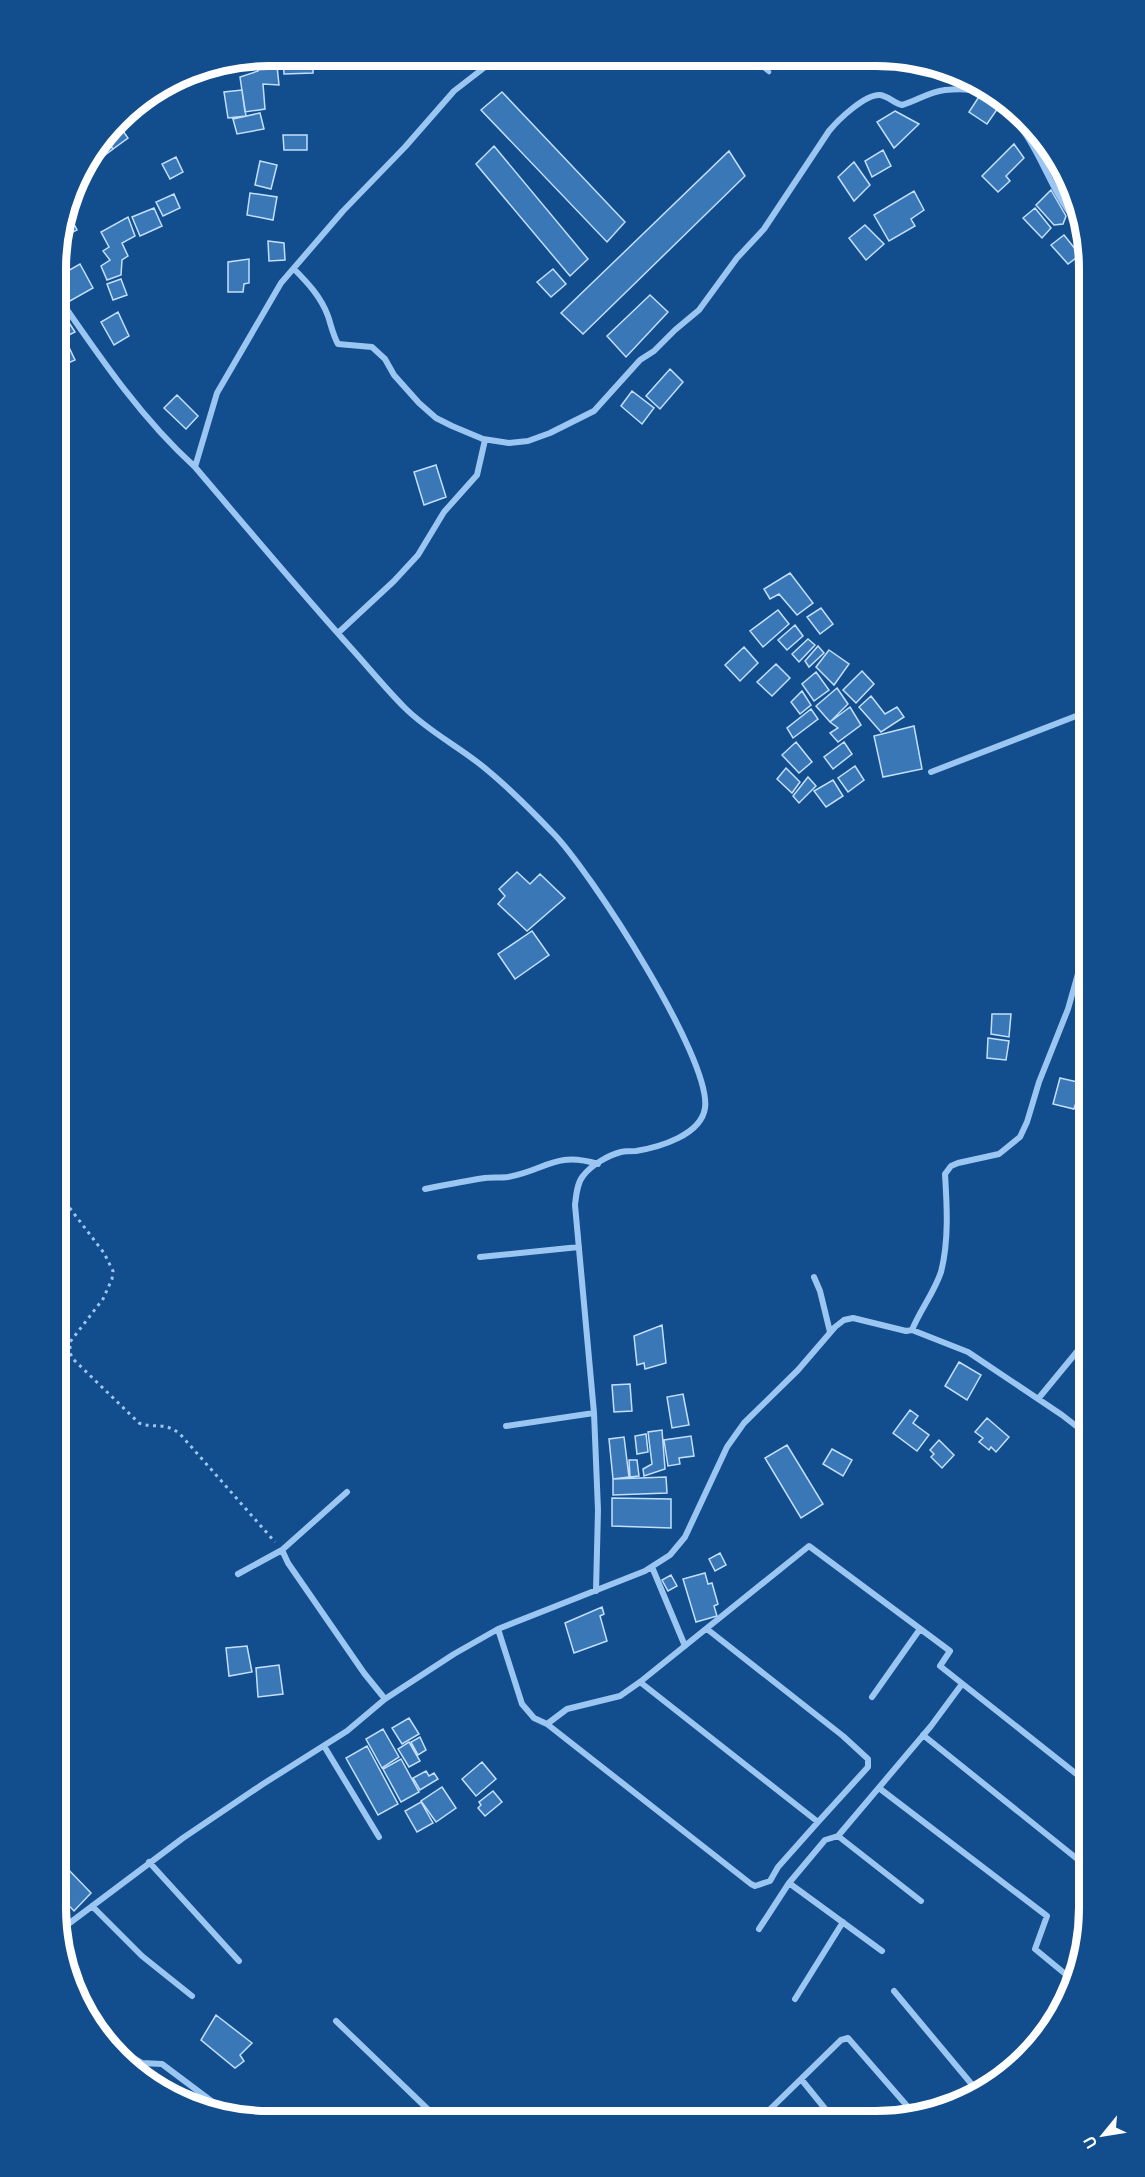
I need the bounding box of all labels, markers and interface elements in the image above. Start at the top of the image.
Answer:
north arrow [1073,2105,1133,2165]
text: U [1080,2132,1103,2151]

